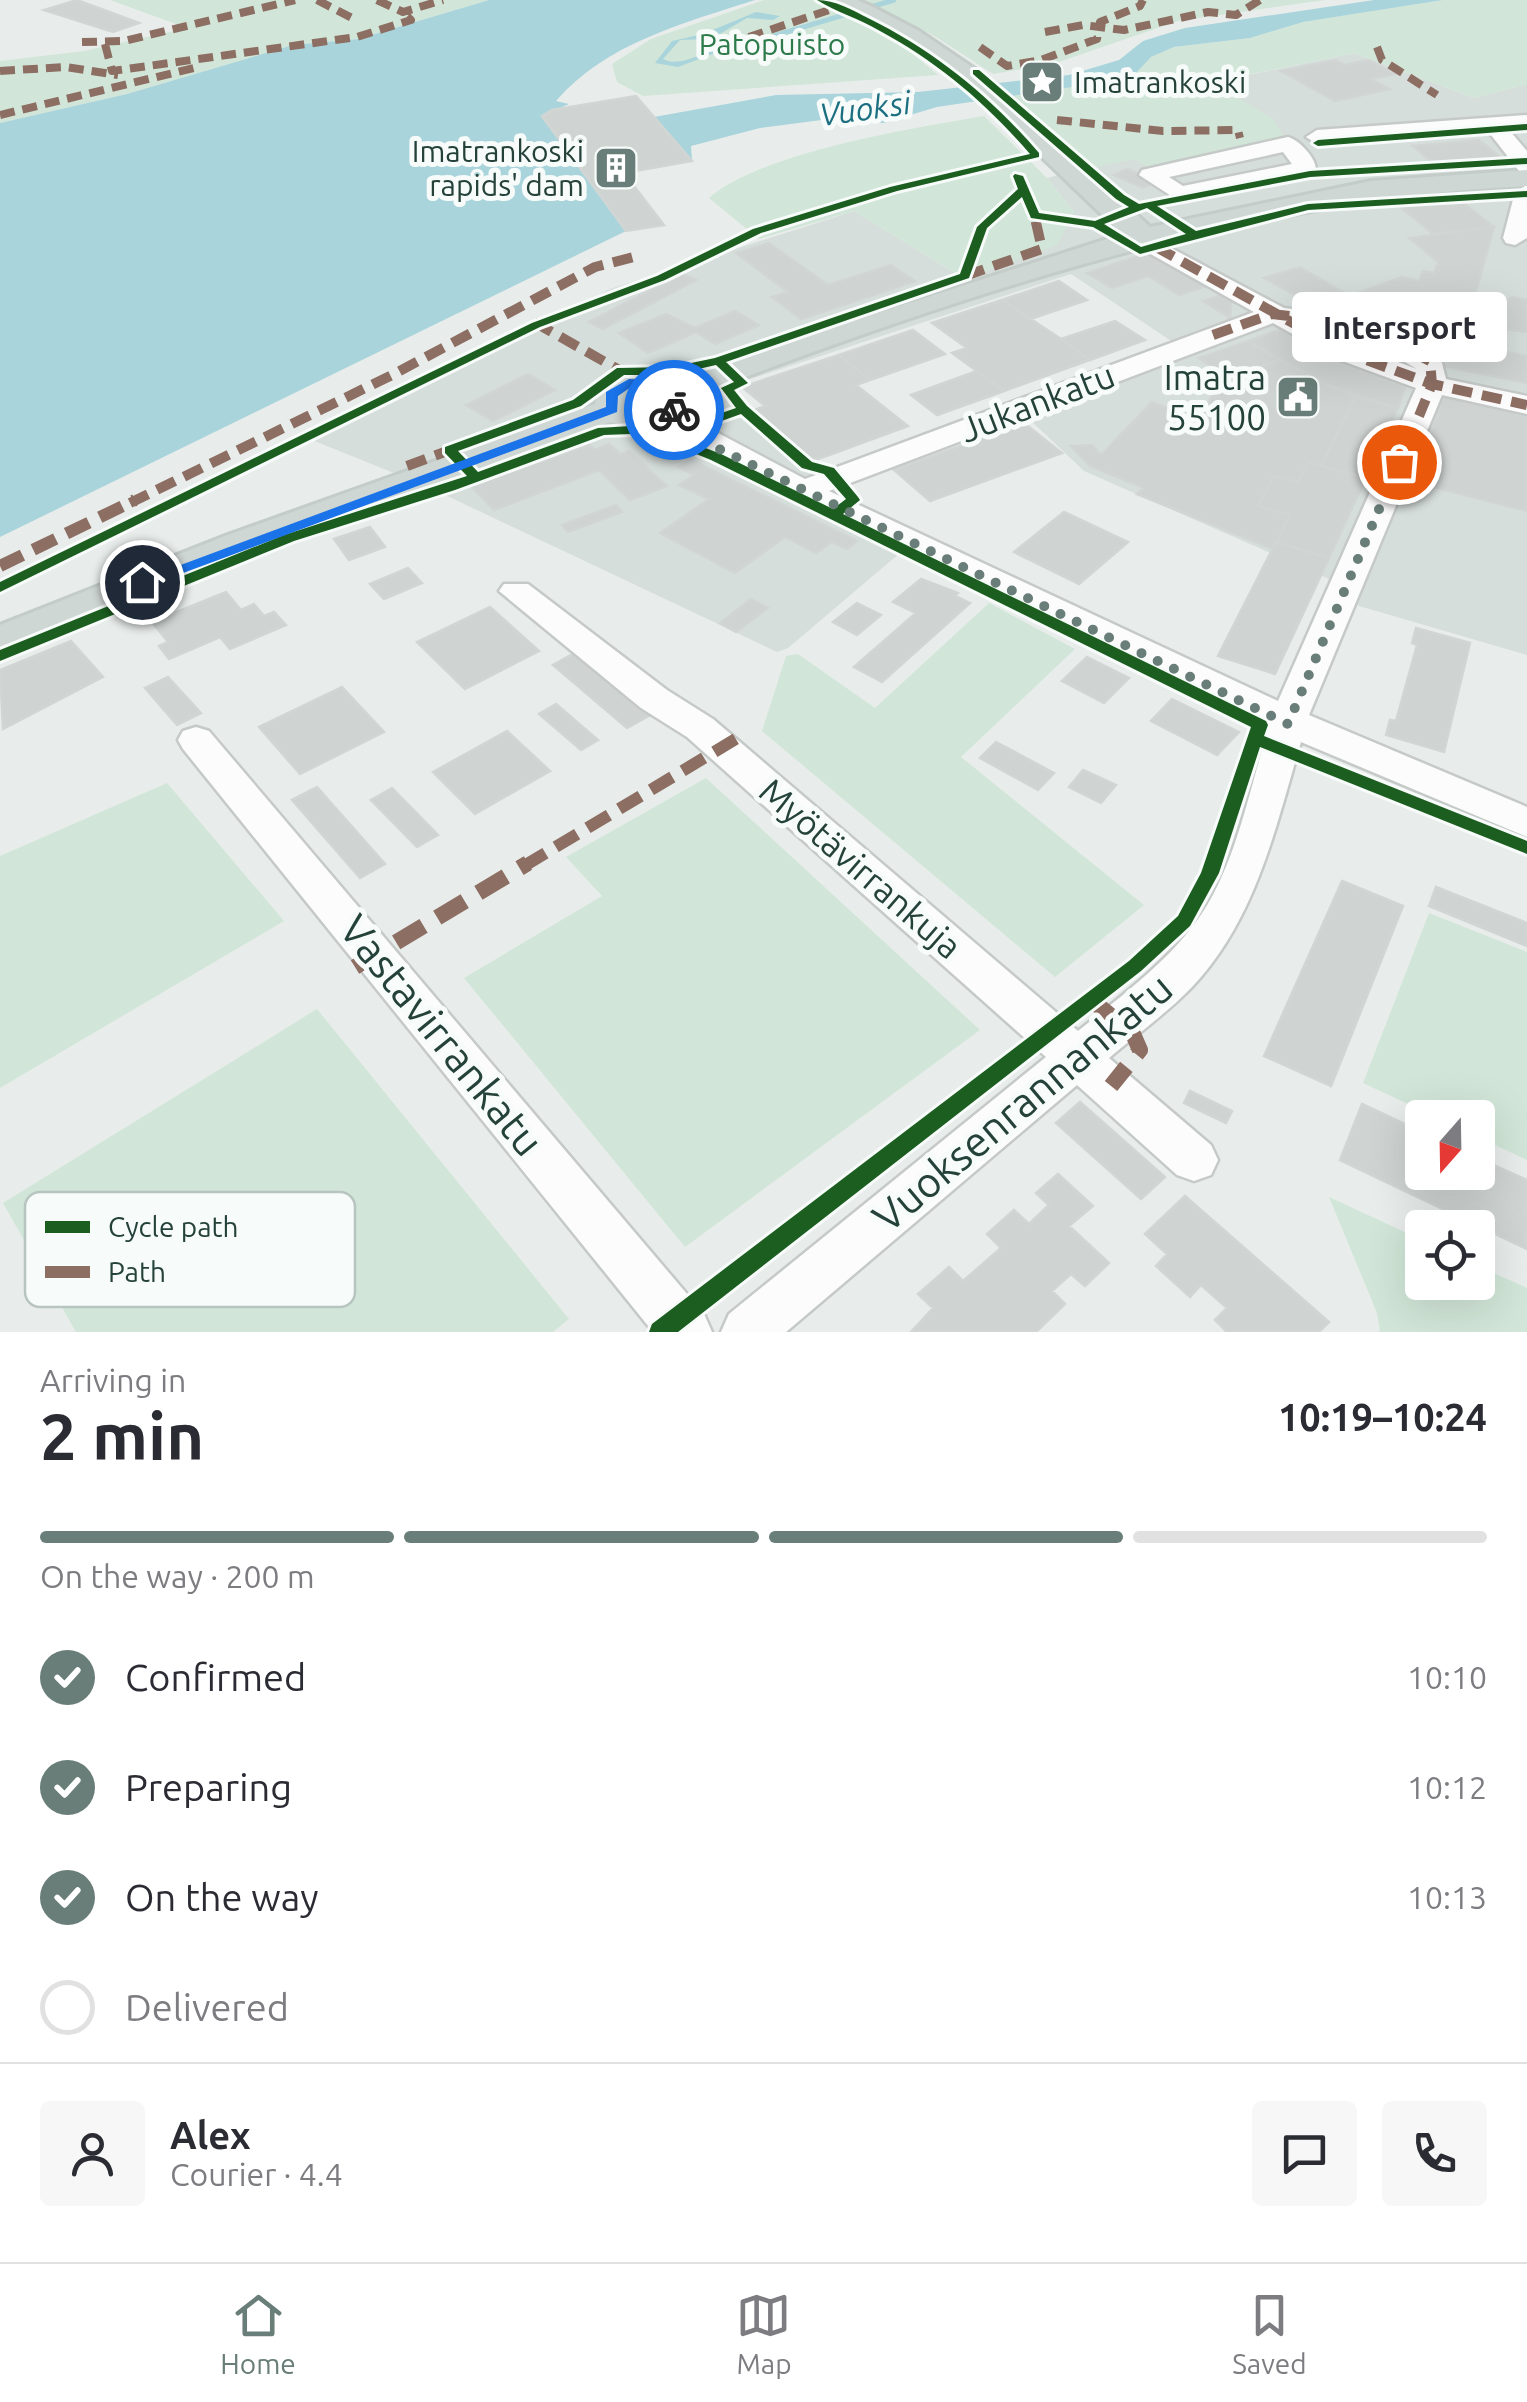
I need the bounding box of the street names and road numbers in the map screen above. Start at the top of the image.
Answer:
street label: Jukankatu [954,354,1120,450]
street label: Myötävirrankuja [752,770,970,966]
street label: Vastavirrankatu [331,906,553,1164]
street label: Vuoksenrannankatu [863,963,1181,1241]

